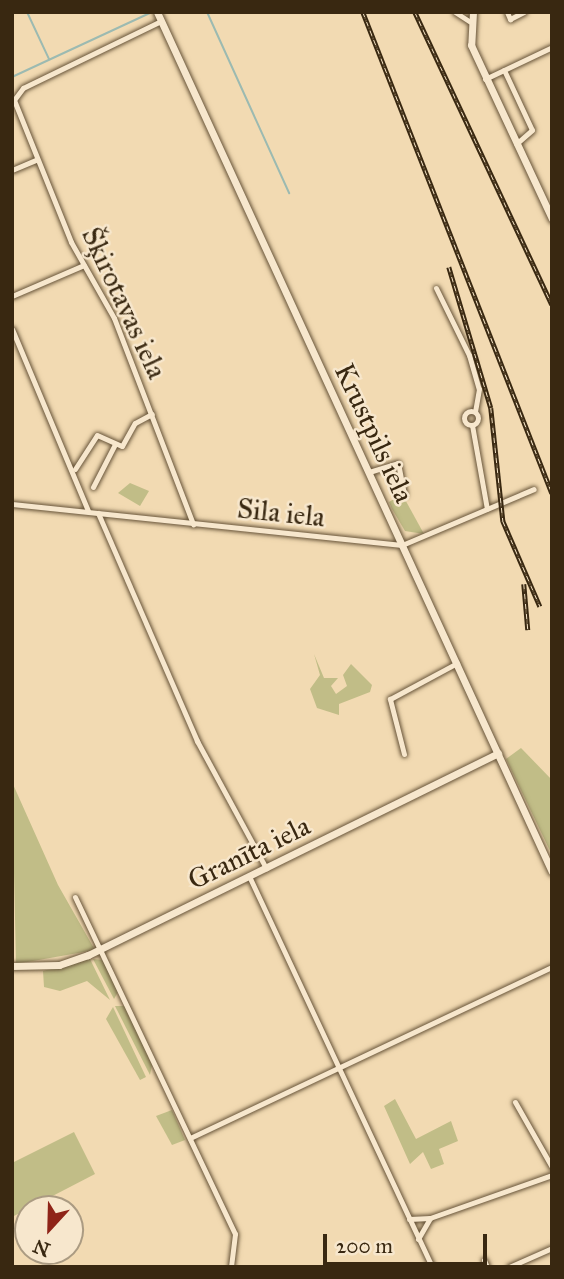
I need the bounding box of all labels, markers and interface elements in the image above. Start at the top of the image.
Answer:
street label: Šķirotavas iela [74,222,174,384]
street label: Krustpils iela [327,358,421,508]
street label: Sila iela [236,492,326,534]
street label: Granīta iela [182,809,316,897]
north arrow [14,1195,84,1265]
scale bar [326,1220,490,1264]
text: 200 m [336,1233,393,1259]
text: N [30,1234,53,1262]

